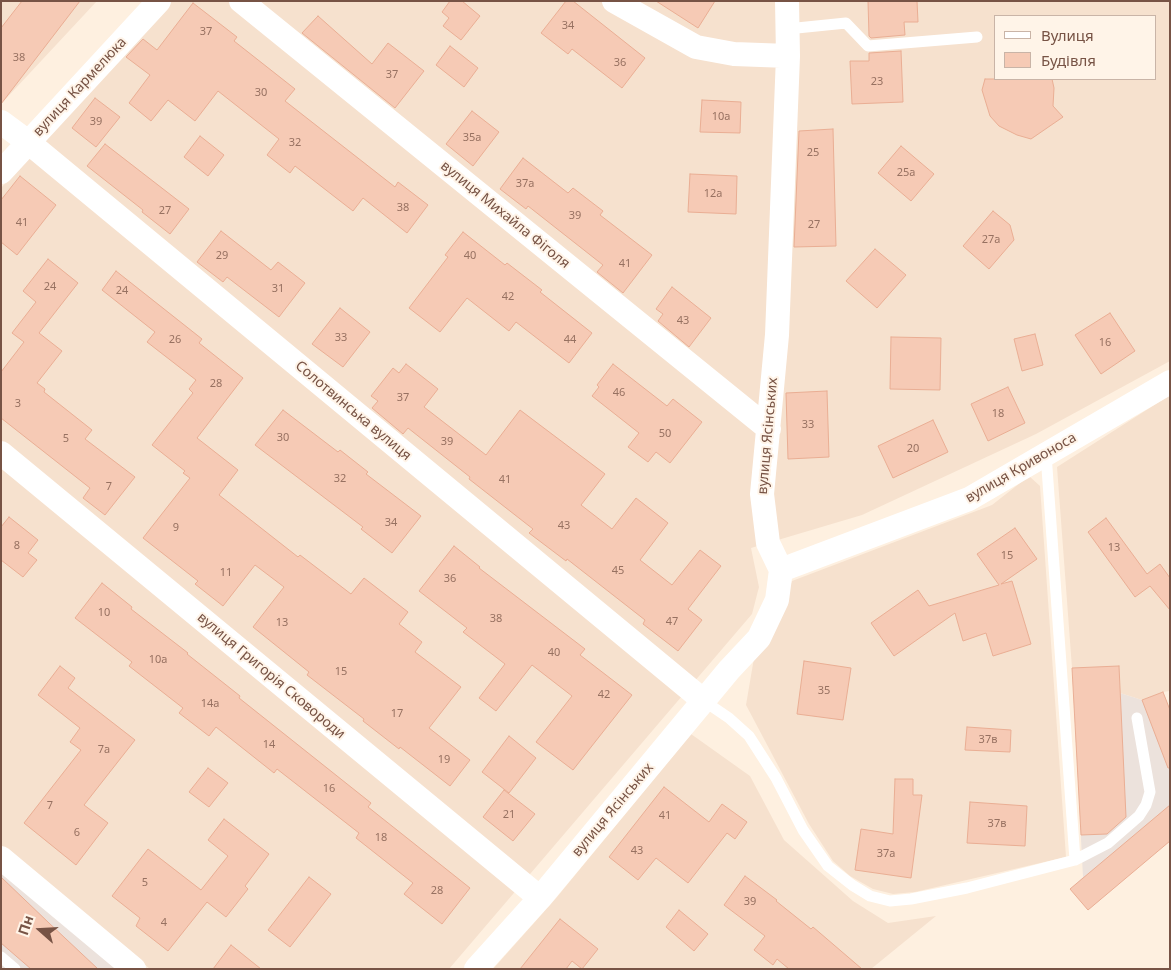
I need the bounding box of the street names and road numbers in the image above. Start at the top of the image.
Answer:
street label: вулиця Кармелюка [30,34,130,140]
street label: вулиця Михайла Фіголя [437,158,573,272]
street label: Солотвинська вулиця [292,358,414,464]
street label: вулиця Ясінських [755,377,781,495]
street label: вулиця Кривоноса [963,429,1079,507]
street label: вулиця Григорія Сковороди [194,609,348,743]
street label: вулиця Ясінських [569,760,657,860]

